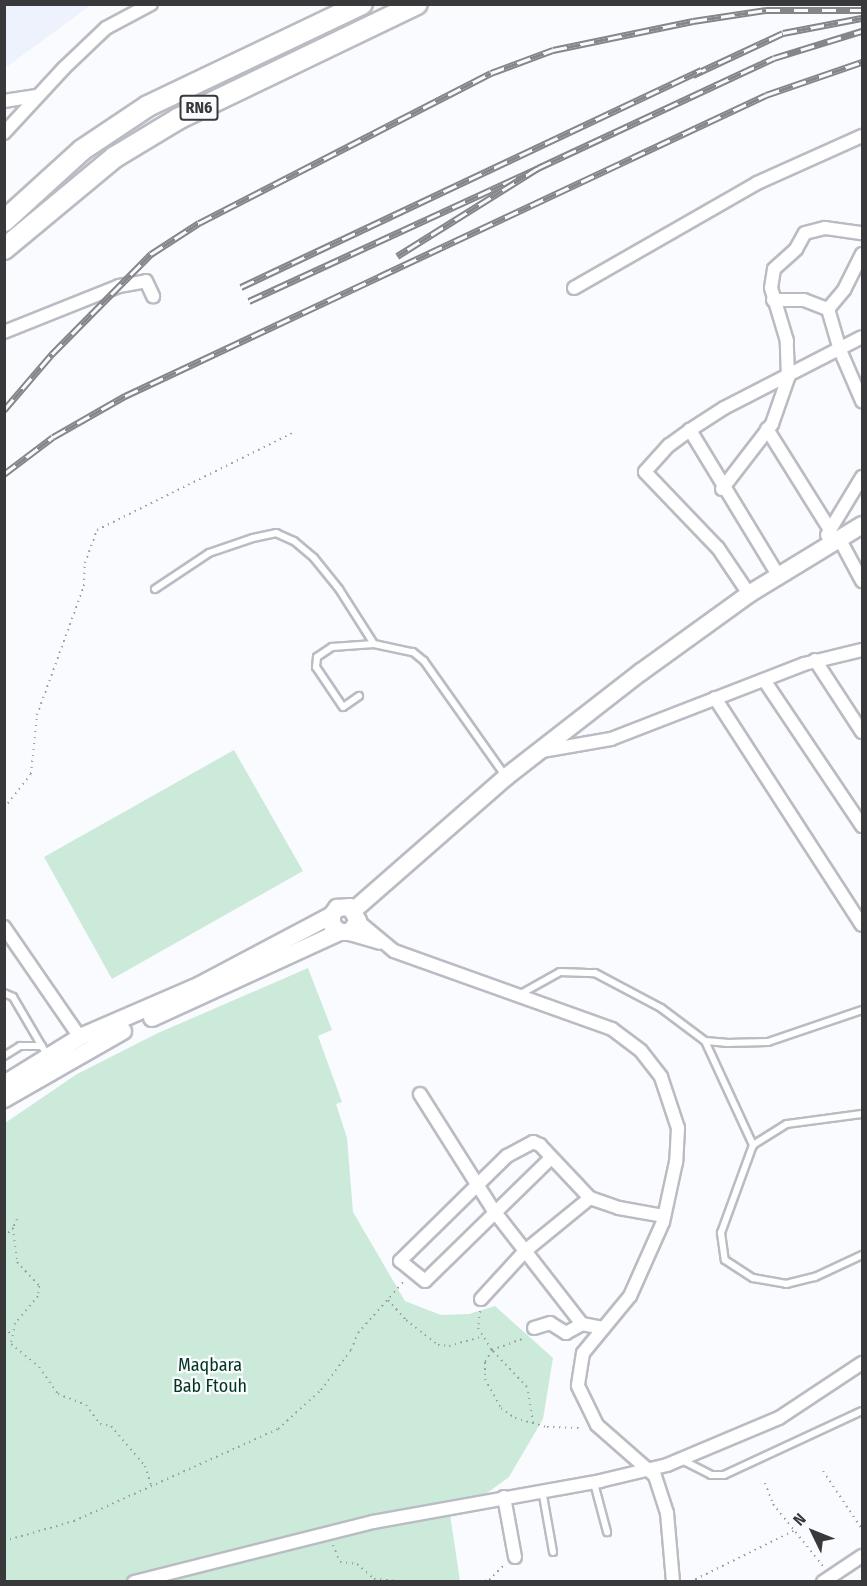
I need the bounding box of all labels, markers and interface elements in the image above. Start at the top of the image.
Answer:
road number: RN6 [180,95,218,121]
park label: Maqbara Bab Ftouh [173,1355,247,1398]
north arrow [783,1502,843,1562]
text: N [789,1509,810,1529]

